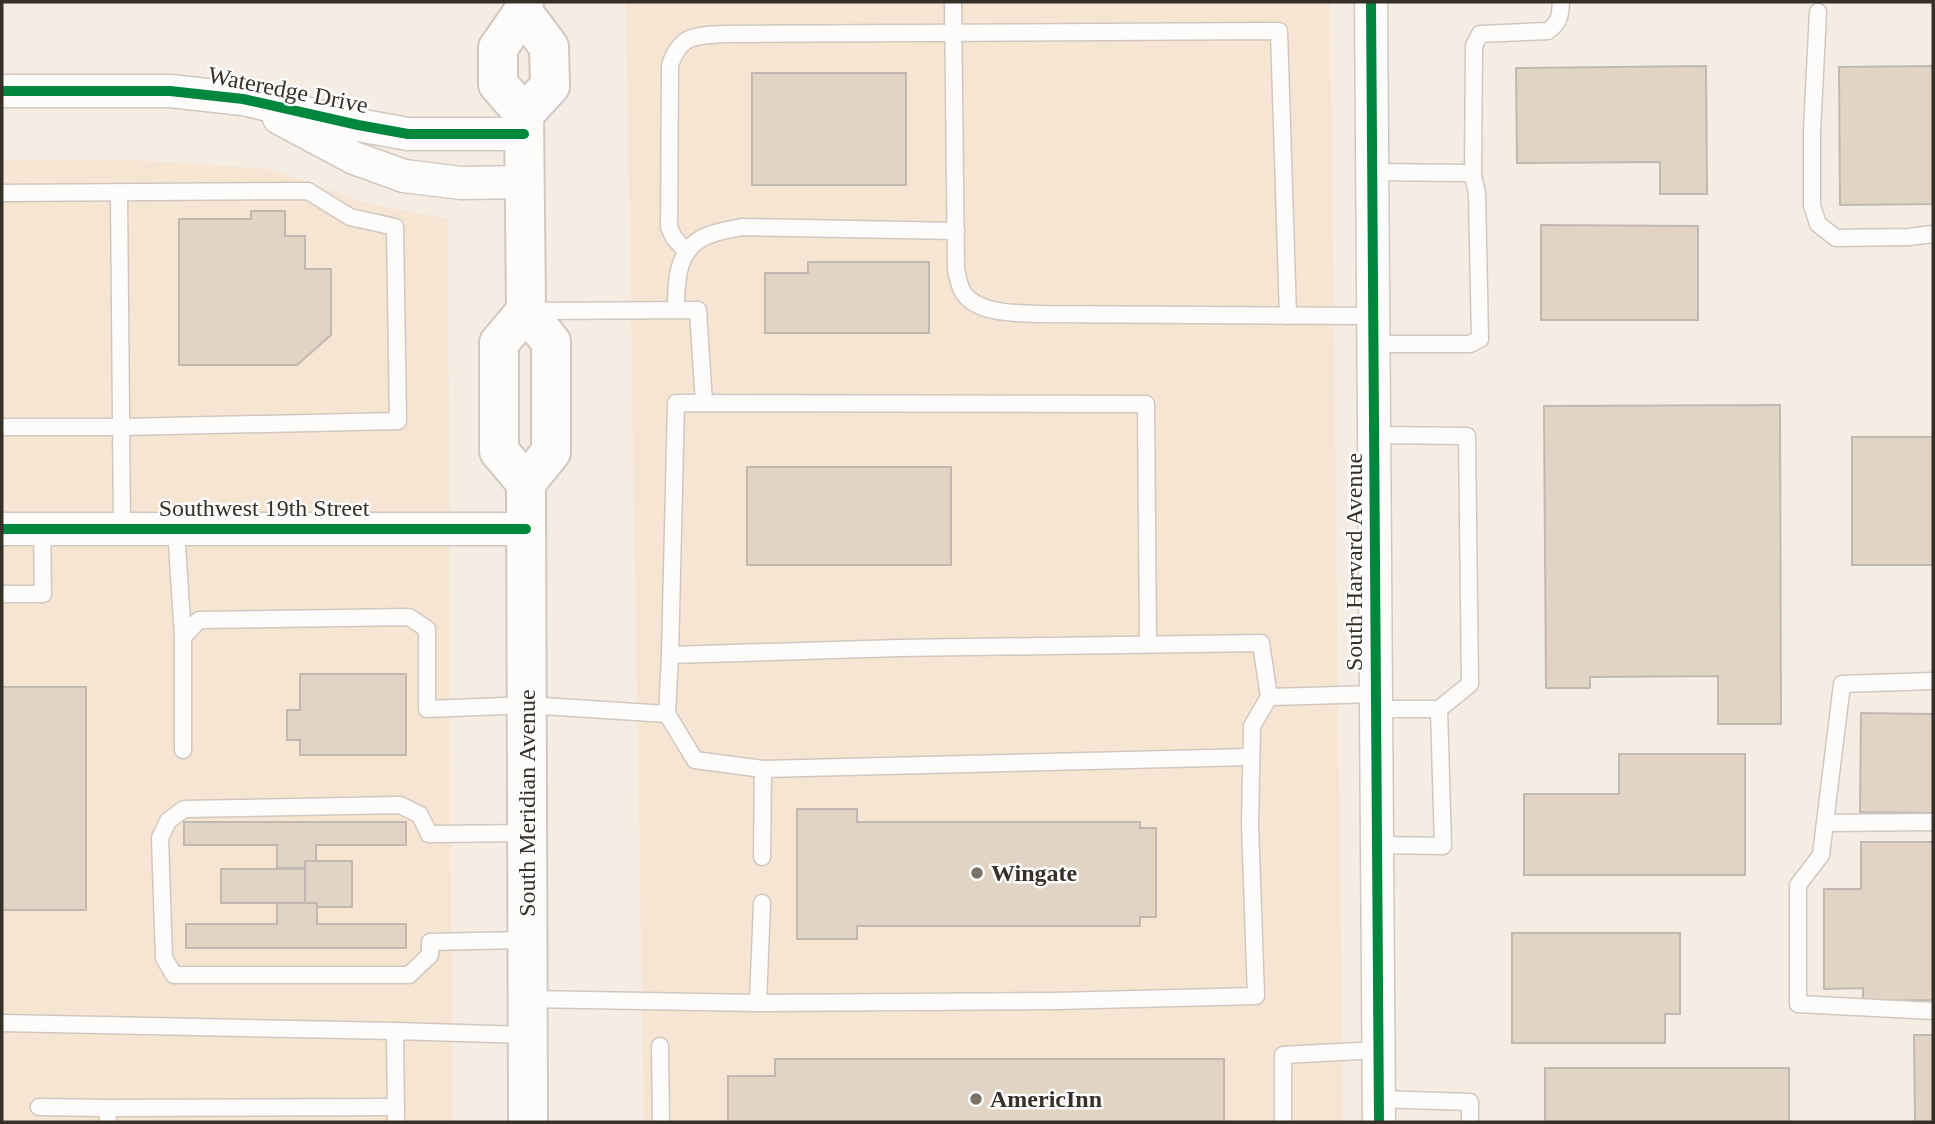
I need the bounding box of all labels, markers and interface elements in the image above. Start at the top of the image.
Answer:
street label: Wateredge Drive [206,62,370,118]
street label: South Harvard Avenue [1341,453,1367,671]
street label: Southwest 19th Street [159,495,370,521]
street label: South Meridian Avenue [514,689,540,917]
place label: Wingate [991,860,1078,886]
marker: Wingate [969,865,985,881]
place label: AmericInn [990,1086,1102,1112]
marker: AmericInn [968,1091,984,1107]

